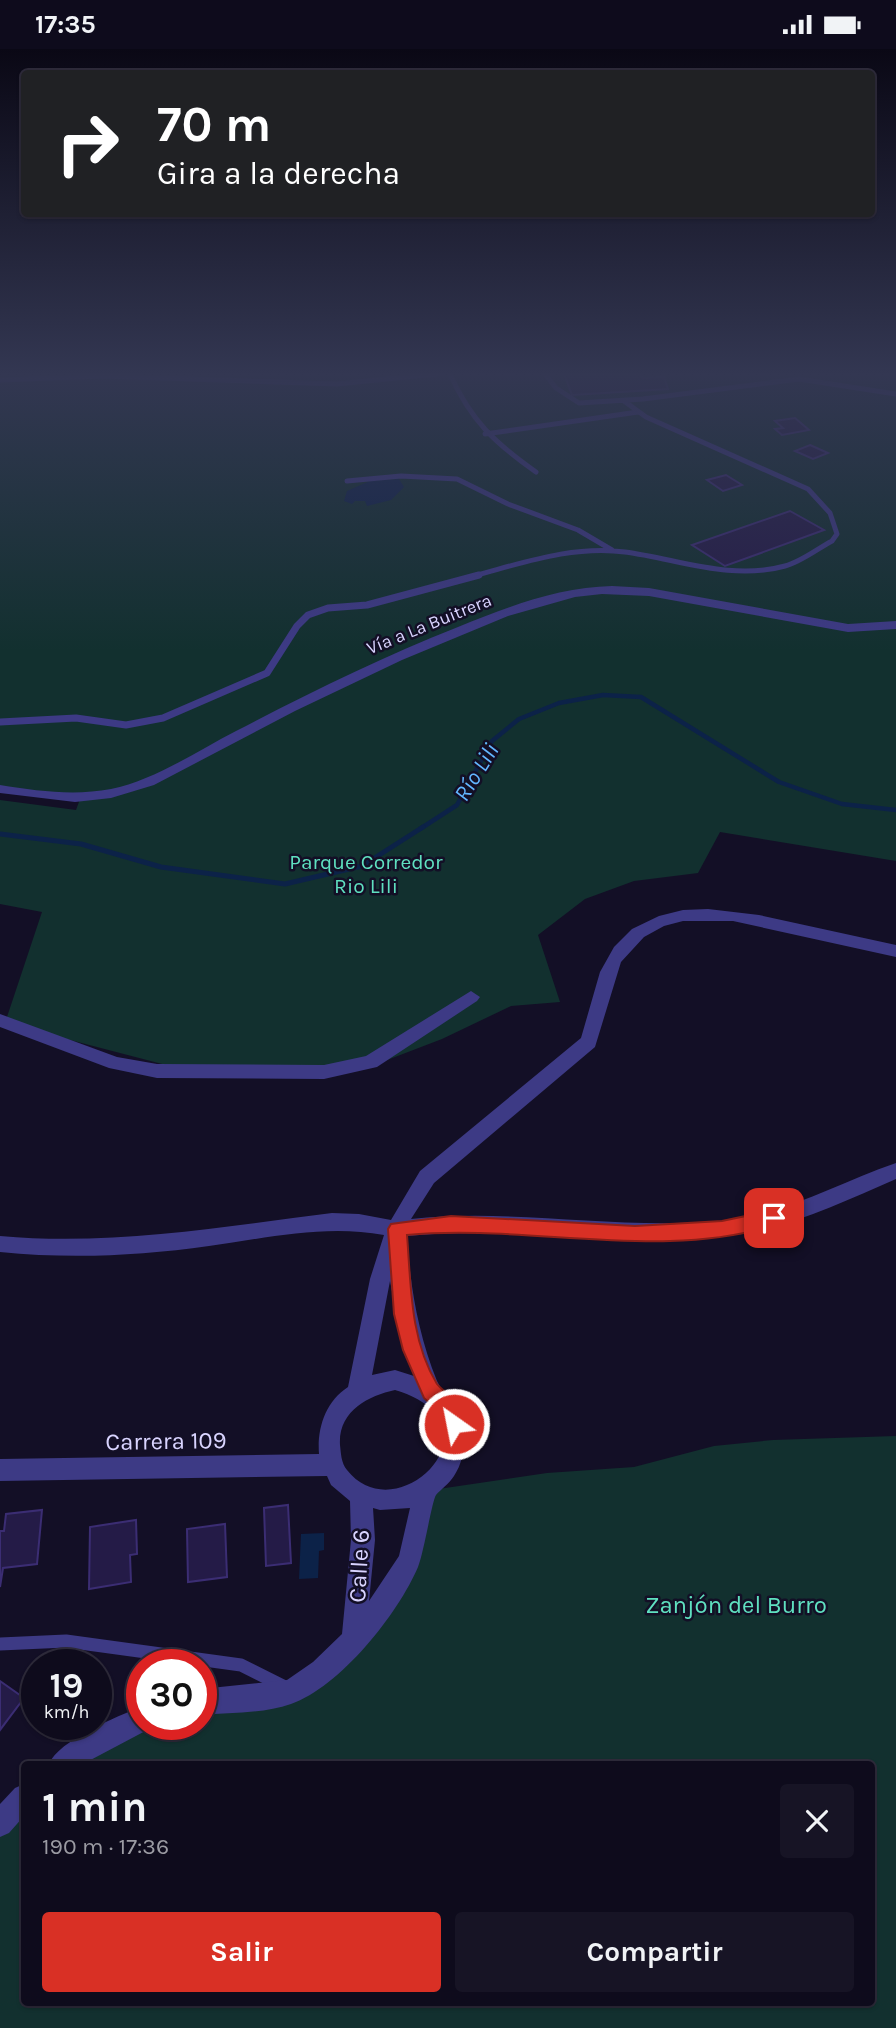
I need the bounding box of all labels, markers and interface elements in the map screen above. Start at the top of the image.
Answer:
text: 17:35 [35,9,96,40]
text: 70 m [157,96,271,153]
icon: right [42,98,133,189]
text: Gira a la derecha [157,155,400,192]
street label: Vía a La Buitrera [363,589,495,659]
water label: Río Lili [448,738,505,806]
park label: Parque Corredor Rio Lili [289,850,443,898]
pin [744,1188,804,1248]
icon: arrive [755,1199,793,1237]
position arrow [417,1387,491,1461]
street label: Carrera 109 [105,1426,227,1456]
street label: Calle 6 [343,1529,375,1603]
park label: Zanjón del Burro [645,1591,827,1619]
speed limit sign: 30 [126,1649,217,1740]
text: 19 [50,1665,83,1706]
text: km/h [44,1701,89,1723]
text: 1 min [42,1782,147,1832]
button: close [780,1784,854,1858]
text: 190 m · 17:36 [42,1833,169,1860]
button: Salir [42,1912,441,1992]
button: Compartir [455,1912,854,1992]

